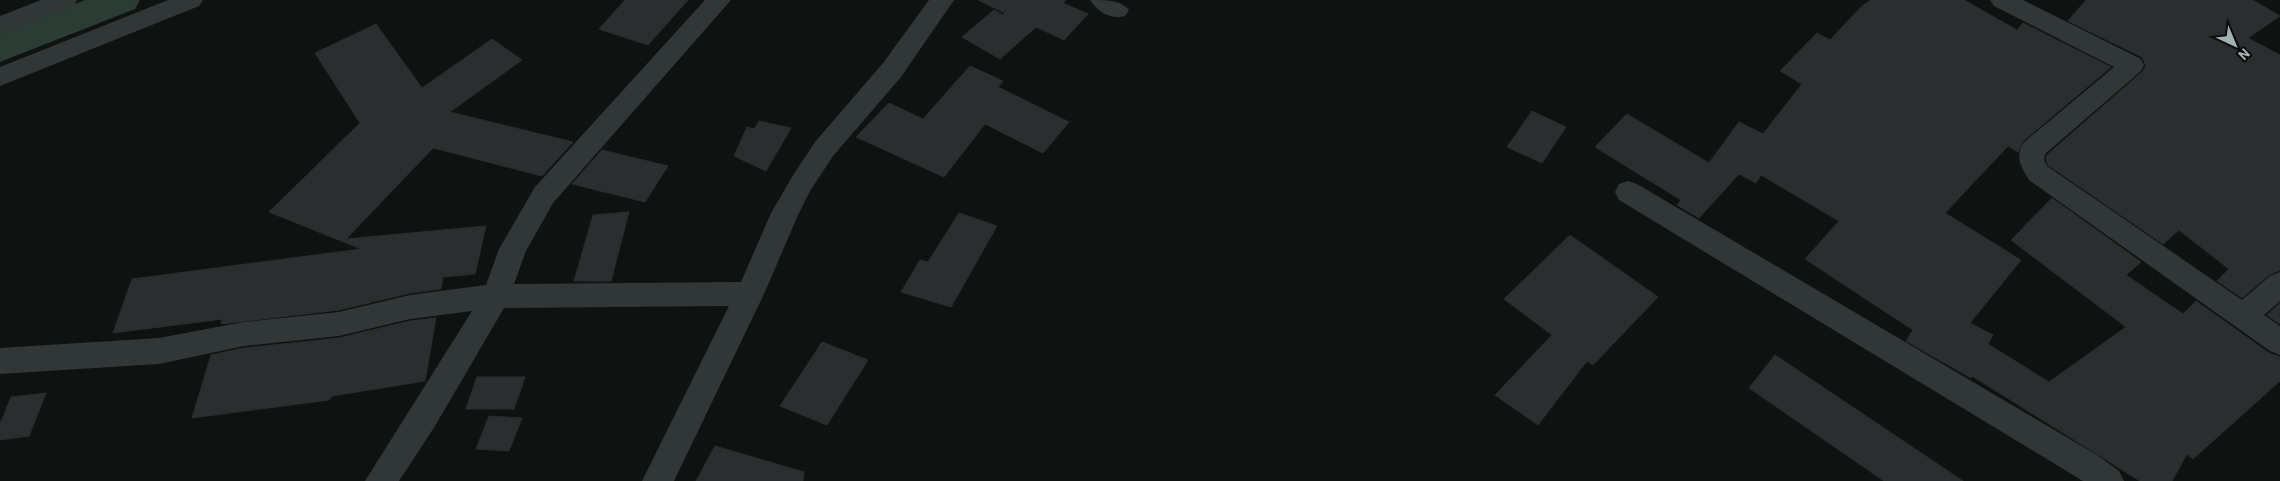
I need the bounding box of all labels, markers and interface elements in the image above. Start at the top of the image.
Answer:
north arrow [2210,20,2260,70]
text: N [2235,45,2254,64]

